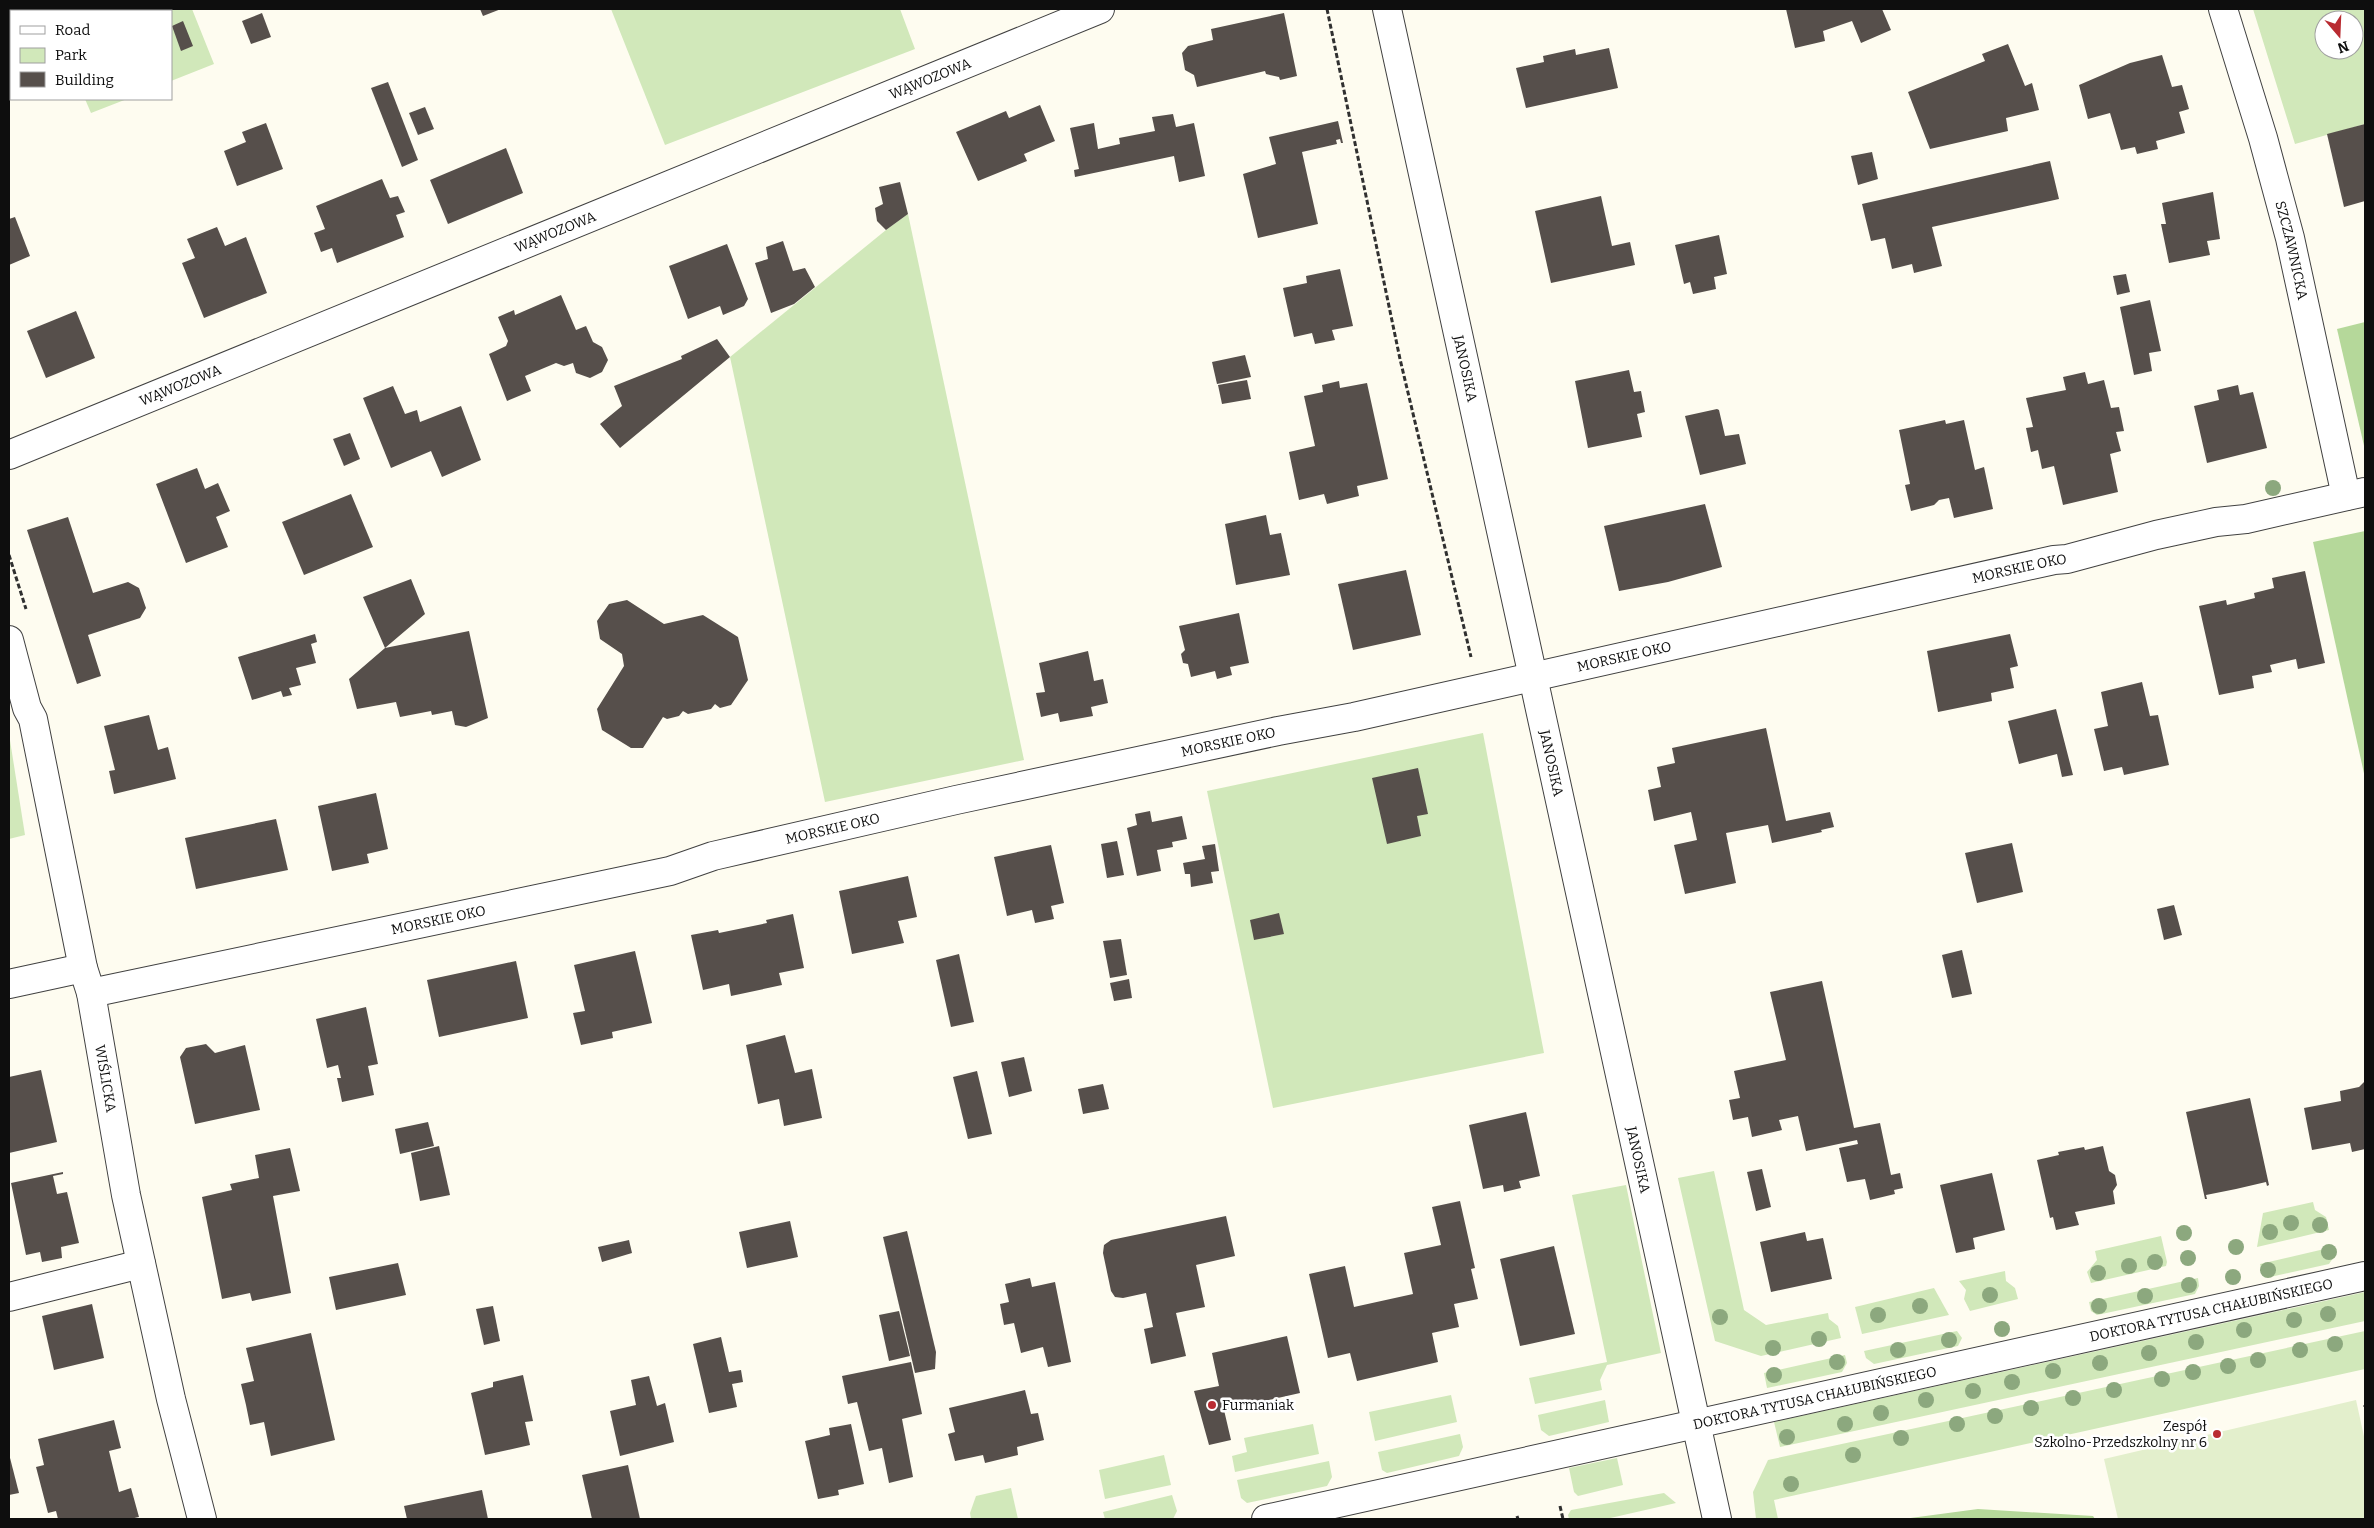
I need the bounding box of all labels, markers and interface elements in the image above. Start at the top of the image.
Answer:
legend [10,10,172,100]
north arrow [2314,10,2364,60]
text: Road [55,21,90,39]
text: N [2335,37,2351,57]
text: Park [55,46,87,64]
street label: WĄWOZOWA [887,54,973,103]
text: Building [55,71,114,89]
street label: SZCZAWNICKA [2272,199,2312,301]
street label: WĄWOZOWA [512,207,598,256]
street label: JANOSIKA [1450,333,1481,403]
street label: WĄWOZOWA [137,361,224,409]
street label: MORSKIE OKO [1970,551,2067,587]
street label: MORSKIE OKO [1575,638,1673,675]
street label: MORSKIE OKO [1179,723,1277,760]
street label: JANOSIKA [1536,727,1567,798]
street label: MORSKIE OKO [784,809,881,848]
street label: MORSKIE OKO [390,902,487,938]
street label: WIŚLICKA [92,1044,120,1114]
street label: JANOSIKA [1623,1124,1654,1195]
street label: DOKTORA TYTUSA CHAŁUBIŃSKIEGO [2088,1275,2335,1345]
street label: DOKTORA TYTUSA CHAŁUBIŃSKIEGO [1691,1362,1938,1433]
place label: Furmaniak [1222,1397,1294,1414]
marker: Furmaniak [1206,1399,1218,1411]
place label: Zespół Szkolno-Przedszkolny nr 6 [2034,1418,2207,1451]
marker: Zespół Szkolno-Przedszkolny nr 6 [2211,1428,2223,1440]

